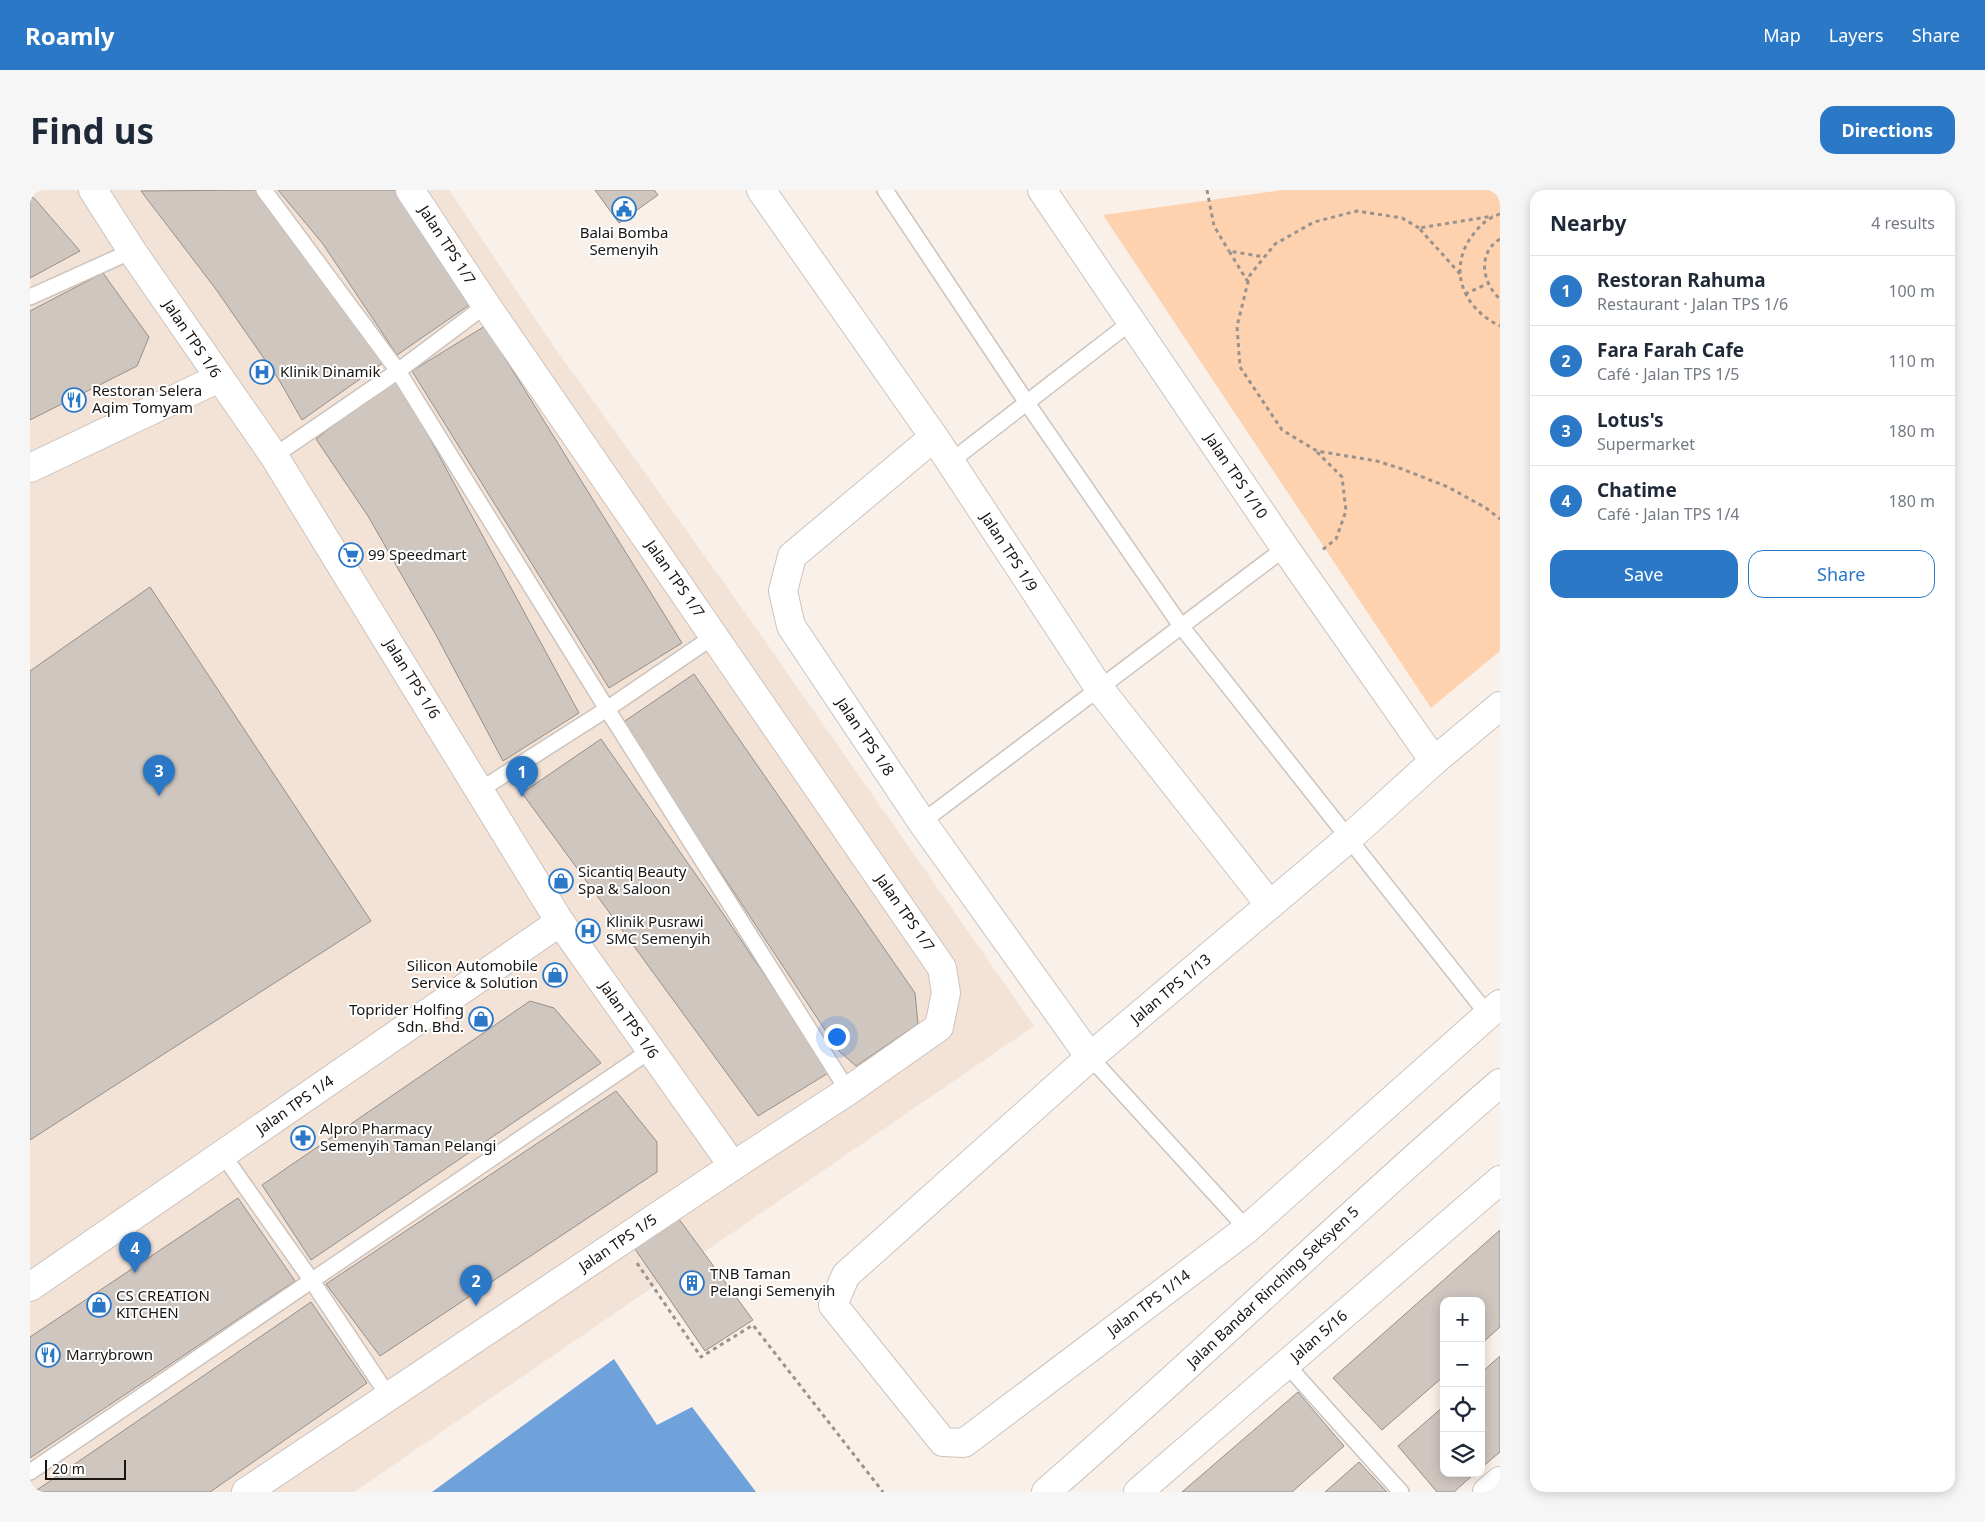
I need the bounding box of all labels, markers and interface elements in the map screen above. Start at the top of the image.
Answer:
text: Roamly [25,19,114,52]
text: Map [1763,23,1801,47]
text: Layers [1829,23,1884,47]
text: Share [1912,23,1960,47]
button: Directions [1820,106,1955,154]
text: Find us [30,107,154,154]
public building icon: Balai Bomba Semenyih [611,196,637,222]
street label: Jalan TPS 1/7 [414,199,481,288]
text: Nearby [1550,209,1626,237]
text: 4 results [1871,212,1935,234]
place label: Balai Bomba Semenyih [580,222,668,259]
text: Restoran Rahuma [1597,267,1766,293]
text: 1 [1561,280,1571,302]
text: 100 m [1888,280,1935,302]
text: Restaurant · Jalan TPS 1/6 [1597,293,1788,315]
street label: Jalan TPS 1/6 [158,294,226,381]
text: Fara Farah Cafe [1597,337,1744,363]
text: 2 [1561,350,1571,372]
text: 110 m [1888,350,1935,372]
hospital icon: Klinik Dinamik [249,359,275,385]
place label: Klinik Dinamik [280,361,381,381]
text: Café · Jalan TPS 1/5 [1597,363,1740,385]
place label: Restoran Selera Aqim Tomyam [92,380,202,417]
restaurant icon: Restoran Selera Aqim Tomyam [61,387,87,413]
text: Lotus's [1597,407,1664,433]
text: 3 [1561,420,1571,442]
text: 180 m [1888,420,1935,442]
street label: Jalan TPS 1/10 [1200,427,1273,522]
text: Supermarket [1597,433,1695,455]
text: Chatime [1597,477,1677,503]
text: 4 [1561,490,1571,512]
text: 180 m [1888,490,1935,512]
text: Café · Jalan TPS 1/4 [1597,503,1740,525]
street label: Jalan TPS 1/9 [976,506,1043,595]
street label: Jalan TPS 1/7 [641,534,710,621]
supermarket icon: 99 Speedmart [338,542,364,568]
place label: 99 Speedmart [368,544,467,564]
button: Save [1550,550,1738,598]
button: Share [1748,550,1935,598]
street label: Jalan TPS 1/6 [379,633,445,722]
street label: Jalan TPS 1/8 [831,692,899,779]
pin: 3 [143,755,175,796]
pin: 1 [506,756,538,797]
place label: Sicantiq Beauty Spa & Saloon [578,861,687,898]
shop icon: Sicantiq Beauty Spa & Saloon [548,868,574,894]
street label: Jalan TPS 1/7 [871,868,940,955]
place label: Klinik Pusrawi SMC Semenyih [606,911,710,948]
hospital icon: Klinik Pusrawi SMC Semenyih [575,918,601,944]
street label: Jalan TPS 1/13 [1125,949,1215,1029]
place label: Silicon Automobile Service & Solution [407,955,538,992]
shop icon: Silicon Automobile Service & Solution [542,962,568,988]
street label: Jalan TPS 1/6 [595,975,664,1062]
place label: Toprider Holfing Sdn. Bhd. [349,999,464,1036]
shop icon: Toprider Holfing Sdn. Bhd. [468,1006,494,1032]
your location [824,1024,850,1050]
street label: Jalan TPS 1/4 [250,1070,337,1139]
place label: Alpro Pharmacy Semenyih Taman Pelangi [320,1118,497,1155]
pharmacy icon: Alpro Pharmacy Semenyih Taman Pelangi [290,1125,316,1151]
street label: Jalan Bandar Rinching Seksyen 5 [1181,1201,1363,1373]
street label: Jalan TPS 1/5 [573,1209,660,1277]
pin: 4 [119,1232,151,1273]
place label: TNB Taman Pelangi Semenyih [710,1263,835,1300]
street label: Jalan TPS 1/14 [1101,1264,1194,1341]
pin: 2 [460,1265,492,1306]
building icon: TNB Taman Pelangi Semenyih [679,1270,705,1296]
place label: CS CREATION KITCHEN [116,1285,210,1322]
shop icon: CS CREATION KITCHEN [86,1292,112,1318]
map controls [1440,1297,1485,1477]
button: + [1440,1297,1485,1342]
street label: Jalan 5/16 [1284,1305,1351,1367]
restaurant icon: Marrybrown [35,1342,61,1368]
button: − [1440,1342,1485,1387]
place label: Marrybrown [66,1344,153,1364]
button: locate [1440,1387,1485,1432]
button: layers [1440,1432,1485,1477]
scale bar [45,1457,126,1480]
text: 20 m [52,1459,85,1478]

